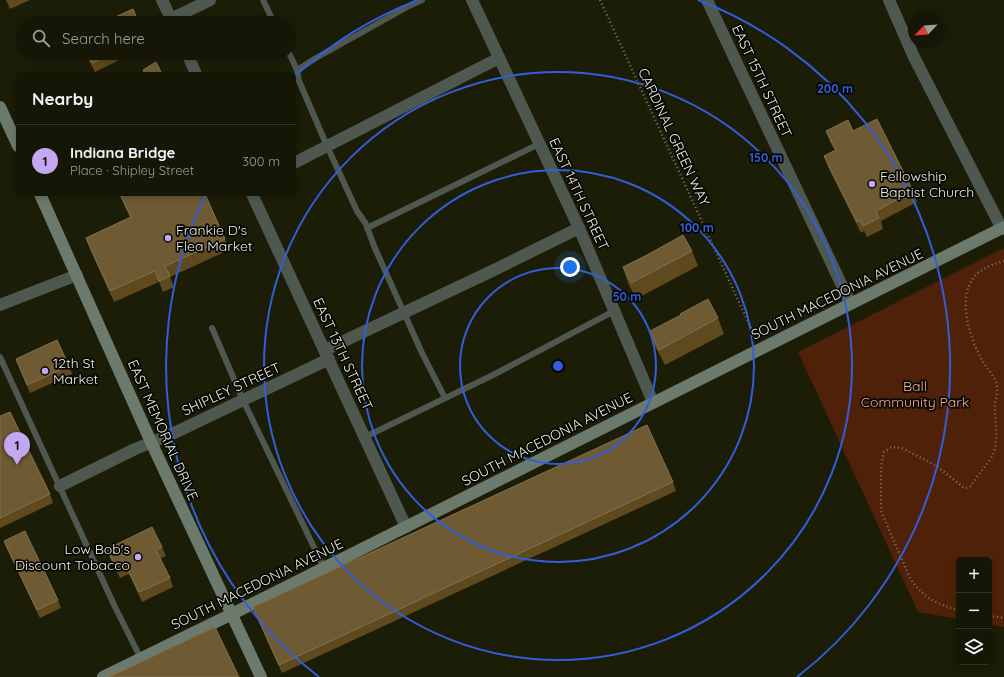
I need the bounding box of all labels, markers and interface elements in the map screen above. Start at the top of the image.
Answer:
north arrow [908,12,944,48]
search box [16,16,296,60]
street label: EAST 15TH STREET [728,22,796,140]
icon: search [30,27,52,49]
text: Search here [62,29,145,48]
street label: CARDINAL GREEN WAY [634,65,714,209]
text: 200 m [817,81,853,96]
text: Nearby [32,88,93,109]
street label: EAST 14TH STREET [545,135,613,253]
text: Indiana Bridge [70,143,175,162]
text: 150 m [749,150,783,165]
text: 1 [42,153,48,169]
text: 300 m [242,153,280,169]
text: Place · Shipley Street [70,162,194,178]
place label: Fellowship Baptist Church [880,167,974,201]
marker: Fellowship Baptist Church [867,179,877,189]
text: 100 m [680,220,714,235]
place label: Frankie D's Flea Market [176,221,253,255]
marker: Frankie D's Flea Market [163,233,173,243]
street label: SOUTH MACEDONIA AVENUE [748,244,926,344]
your location [560,257,580,277]
text: 50 m [613,289,641,304]
street label: EAST 13TH STREET [309,295,377,413]
place label: 12th St Market [53,354,99,388]
street label: EAST MEMORIAL DRIVE [124,357,202,503]
street label: SHIPLEY STREET [179,358,283,420]
centre of rings [551,359,565,373]
marker: 12th St Market [40,366,50,376]
park label: Ball Community Park [861,377,969,411]
street label: SOUTH MACEDONIA AVENUE [459,388,635,490]
pin: 1 [4,432,30,465]
street label: SOUTH MACEDONIA AVENUE [168,534,346,634]
place label: Low Bob's Discount Tobacco [15,540,130,574]
marker: Low Bob's Discount Tobacco [133,552,143,562]
map controls [956,557,992,665]
button: + [956,557,992,593]
button: − [956,593,992,629]
button: layers [956,629,992,665]

